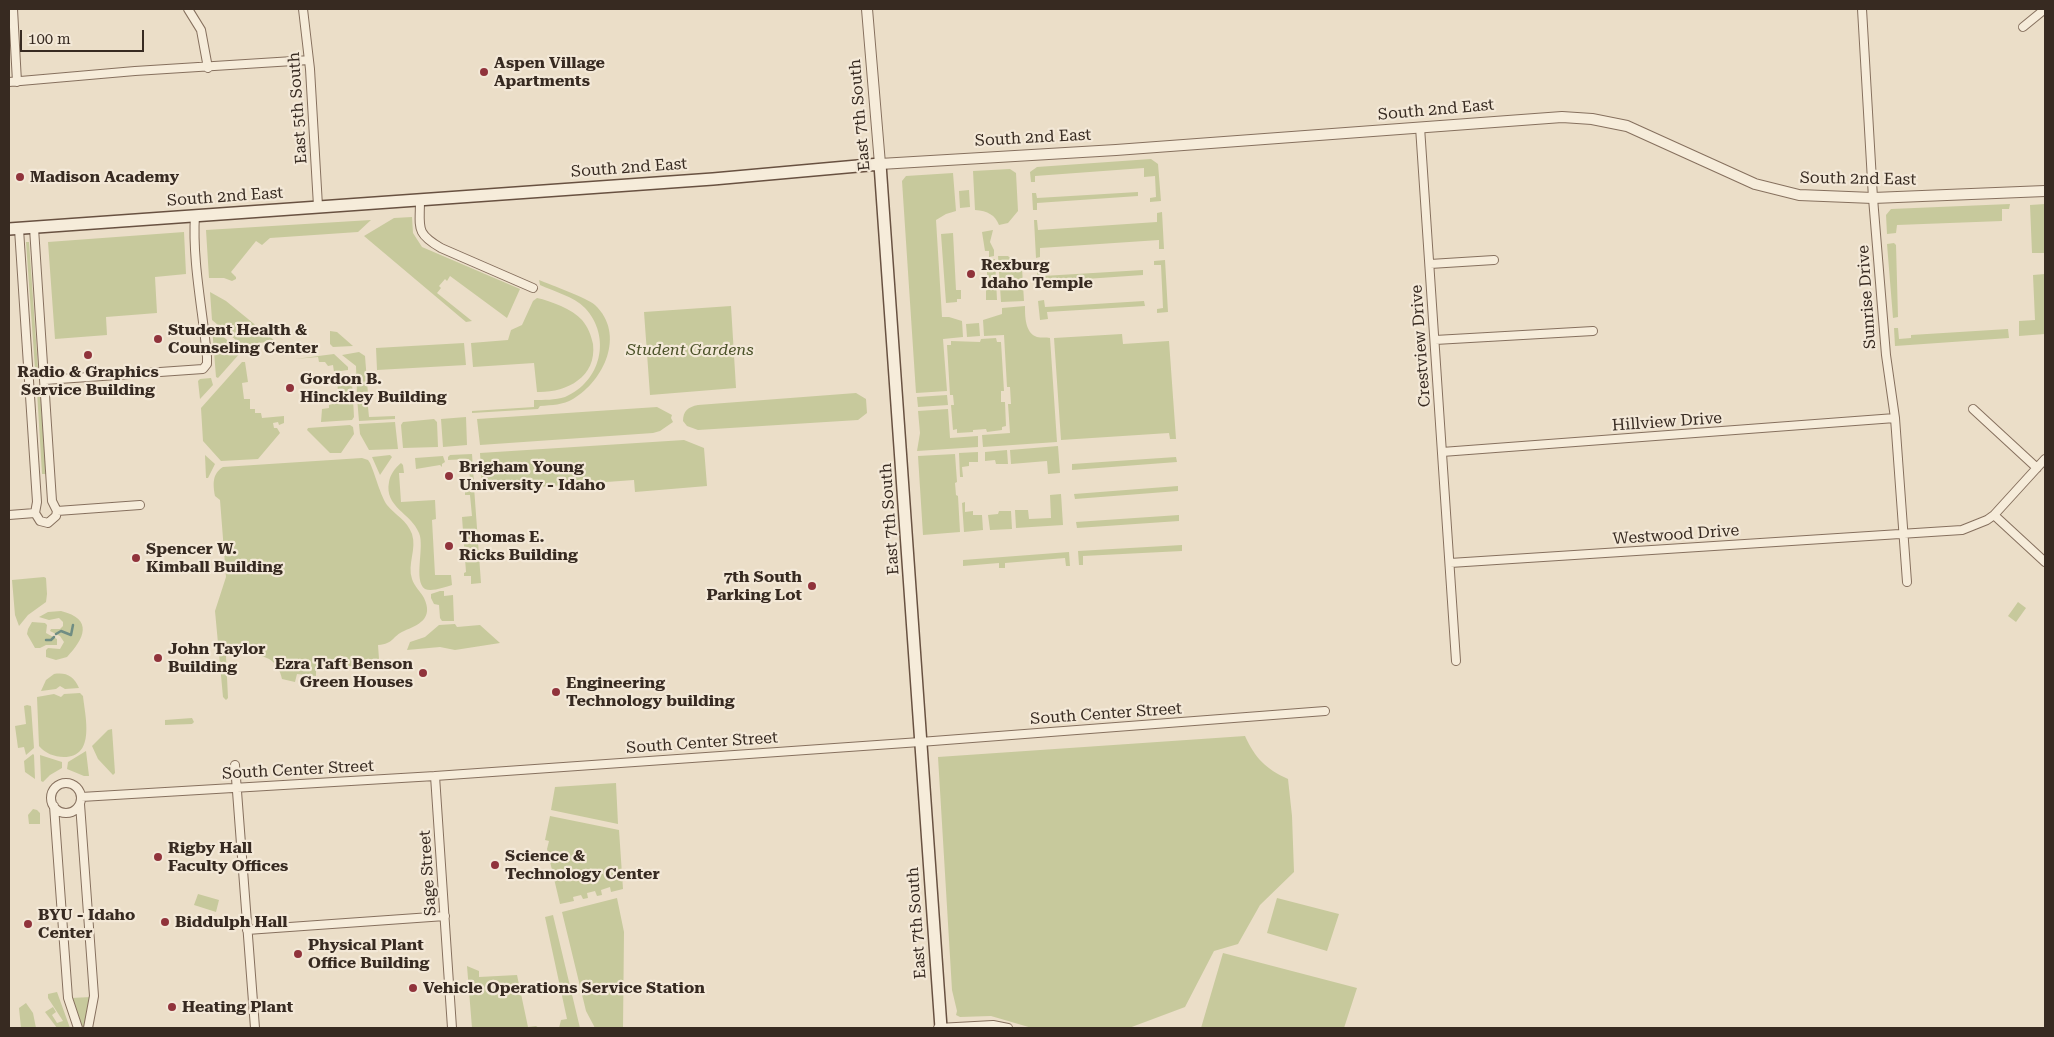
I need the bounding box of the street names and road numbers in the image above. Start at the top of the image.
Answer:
street label: East 5th South [285,51,311,165]
street label: East 7th South [846,58,874,172]
street label: South 2nd East [1377,95,1495,125]
street label: South 2nd East [974,125,1092,151]
street label: South 2nd East [570,154,688,182]
street label: South 2nd East [1800,168,1916,190]
street label: South 2nd East [166,183,284,211]
street label: Sunrise Drive [1854,244,1880,350]
street label: Crestview Drive [1407,284,1435,408]
street label: Hillview Drive [1611,409,1723,435]
street label: East 7th South [877,462,903,576]
street label: Westwood Drive [1612,521,1740,549]
street label: South Center Street [1029,699,1183,729]
street label: South Center Street [625,728,779,758]
street label: South Center Street [222,756,374,784]
street label: Sage Street [415,829,441,917]
street label: East 7th South [904,866,930,980]

